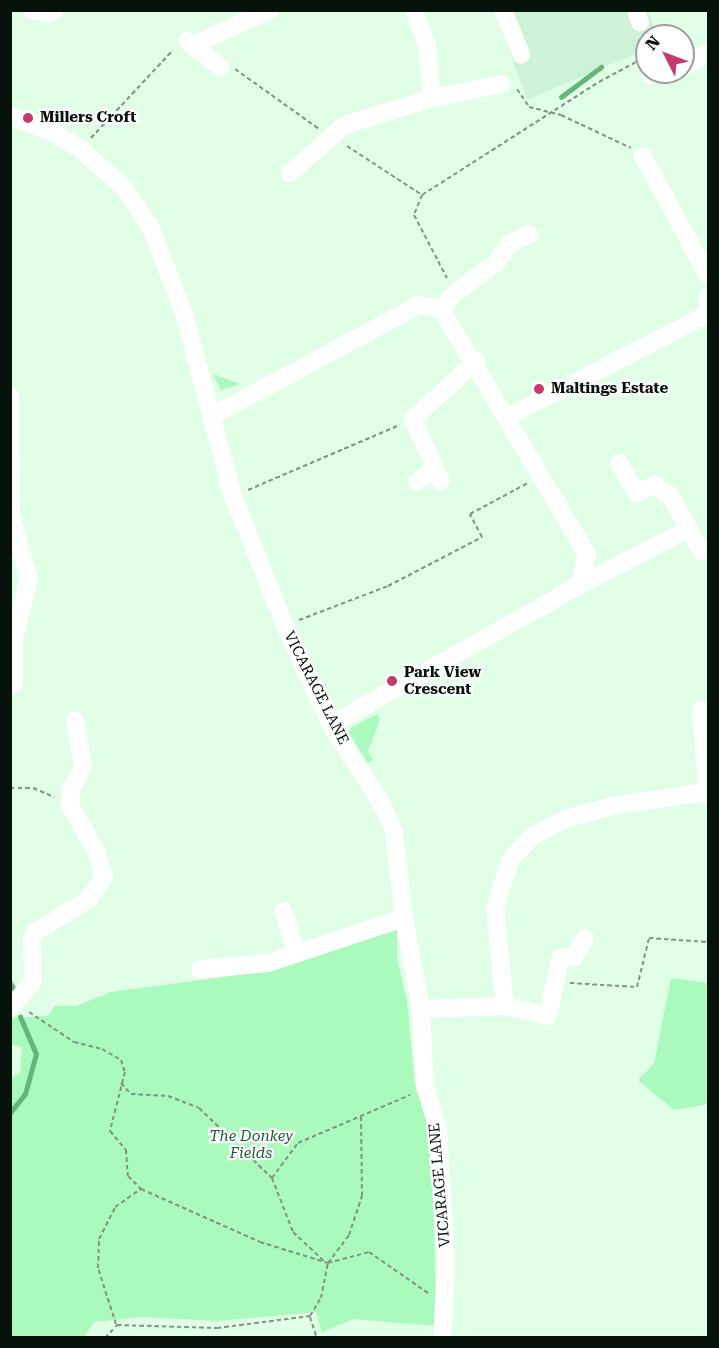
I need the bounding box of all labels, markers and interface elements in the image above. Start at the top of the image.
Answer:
north arrow [635,24,695,84]
text: N [642,32,664,54]
place label: Millers Croft [40,109,136,127]
marker: Millers Croft [21,111,35,125]
place label: Maltings Estate [551,380,668,398]
marker: Maltings Estate [532,382,546,396]
street label: VICARAGE LANE [280,628,352,748]
place label: Park View Crescent [404,663,481,698]
marker: Park View Crescent [385,674,399,688]
street label: VICARAGE LANE [426,1122,454,1248]
park label: The Donkey Fields [209,1127,293,1162]

